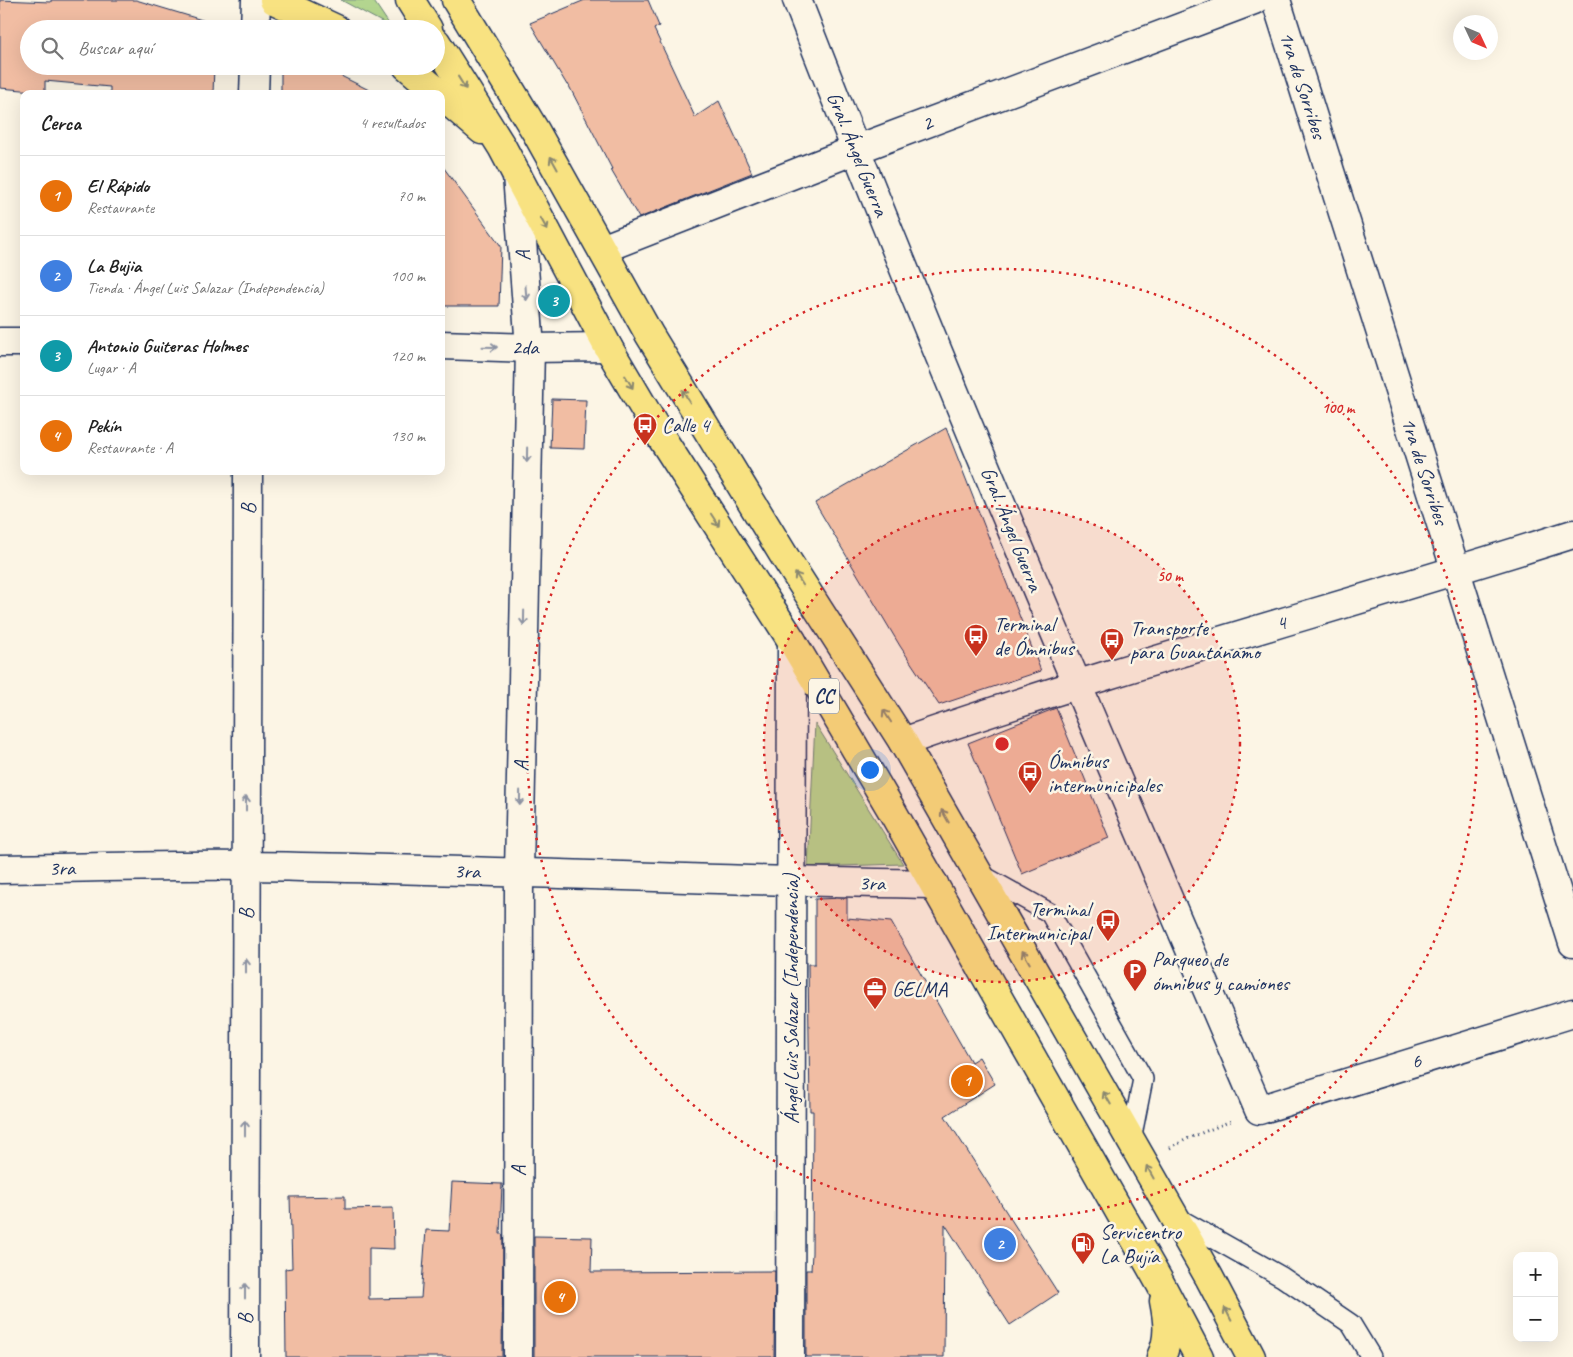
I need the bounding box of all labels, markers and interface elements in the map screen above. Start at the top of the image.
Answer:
north arrow [1453,15,1498,60]
search box [20,20,445,75]
street label: 1ra de Sorribes [1273,28,1333,144]
icon: search [38,34,66,62]
text: Buscar aquí [78,36,152,60]
one-way arrow [457,76,467,90]
street label: Gral. Ángel Guerra [821,88,895,222]
street label: 2 [918,109,938,137]
text: Cerca [40,110,81,136]
text: 4 resultados [360,113,425,133]
one-way arrow [548,157,558,171]
text: El Rápido [87,174,149,198]
text: 1 [52,186,60,206]
text: 70 m [398,186,425,206]
text: Restaurante [87,198,154,218]
one-way arrow [539,216,549,231]
street label: A [510,248,536,262]
text: La Bujia [87,254,141,278]
text: 2 [52,266,60,286]
text: 100 m [391,266,425,286]
text: Tienda · Ángel Luis Salazar (Independencia) [87,278,324,298]
pin: 3 [538,282,570,320]
one-way arrow [521,285,530,301]
text: Antonio Guiteras Holmes [87,334,247,358]
street label: 2da [511,334,540,360]
one-way arrow [482,342,498,351]
text: 3 [52,346,60,366]
text: 120 m [391,346,425,366]
text: Lugar · A [87,358,136,378]
one-way arrow [625,375,635,389]
one-way arrow [681,389,691,403]
text: 100 m [1322,399,1356,418]
bus stop icon: Calle 4 [632,412,658,446]
place label: Calle 4 [662,412,712,438]
text: Pekín [87,414,121,438]
street label: 1ra de Sorribes [1395,414,1455,530]
text: 4 [52,426,60,446]
text: 130 m [391,426,425,446]
text: Restaurante · A [87,438,173,458]
one-way arrow [523,447,532,463]
street label: Gral. Ángel Guerra [975,463,1049,597]
street label: B [235,501,261,514]
one-way arrow [710,513,720,527]
text: 50 m [1157,567,1184,586]
one-way arrow [794,572,804,586]
street label: 4 [1273,608,1292,637]
one-way arrow [519,610,529,626]
place label: Terminal de Ómnibus [994,611,1076,661]
place label: Transporte para Guantánamo [1130,615,1262,665]
bus stop icon: Terminal de Ómnibus [963,623,989,657]
bus stop icon: Transporte para Guantánamo [1099,627,1125,661]
road number: CC [809,678,839,714]
one-way arrow [881,709,891,723]
centre of rings [993,735,1011,753]
place label: Ómnibus intermunicipales [1048,748,1163,798]
your location [857,757,883,783]
street label: A [508,759,534,771]
bus stop icon: Ómnibus intermunicipales [1017,760,1043,794]
one-way arrow [516,790,525,806]
one-way arrow [241,796,251,812]
one-way arrow [940,809,950,823]
street label: 3ra [49,855,77,881]
street label: 3ra [454,858,482,884]
street label: 3ra [859,870,887,896]
street label: Ángel Luis Salazar (Independencia) [778,873,804,1124]
place label: Terminal Intermunicipal [986,896,1093,946]
street label: B [233,906,259,919]
bus stop icon: Terminal Intermunicipal [1095,908,1121,942]
place label: Parqueo de ómnibus y camiones [1152,946,1291,996]
one-way arrow [1021,950,1031,964]
one-way arrow [241,958,251,974]
parking icon: Parqueo de ómnibus y camiones [1122,958,1148,992]
office icon: GELMA [862,976,888,1010]
place label: GELMA [892,976,948,1002]
street label: 6 [1408,1047,1425,1075]
pin: 1 [951,1062,983,1100]
one-way arrow [1102,1090,1112,1105]
one-way arrow [240,1121,250,1137]
street label: A [505,1164,531,1176]
one-way arrow [1144,1165,1154,1179]
place label: Servicentro La Bujía [1100,1219,1183,1269]
pin: 2 [984,1225,1016,1263]
fuel station icon: Servicentro La Bujía [1070,1231,1096,1265]
map controls [1513,1252,1558,1342]
button: + [1513,1252,1558,1297]
pin: 4 [544,1278,576,1316]
one-way arrow [240,1283,250,1300]
button: − [1513,1297,1558,1342]
one-way arrow [1223,1306,1233,1321]
street label: B [232,1311,258,1324]

